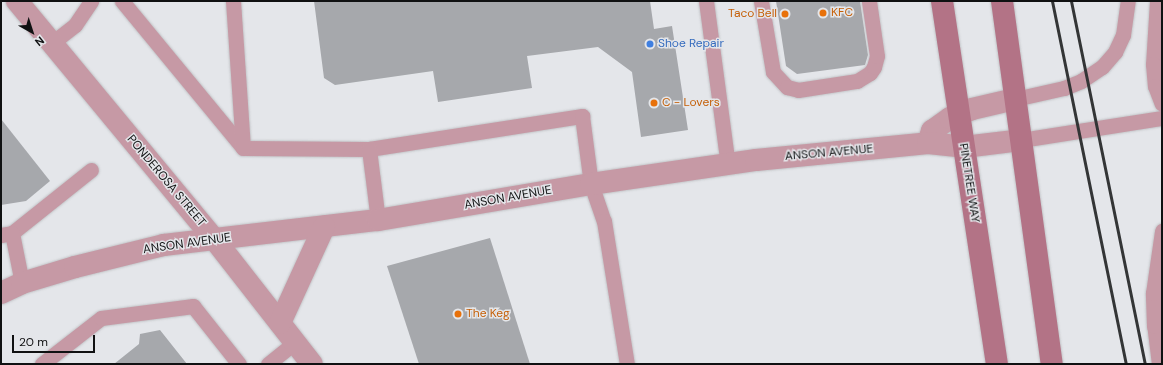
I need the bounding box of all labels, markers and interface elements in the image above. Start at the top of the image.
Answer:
place label: KFC [831,6,853,20]
place label: Taco Bell [728,7,777,21]
marker: KFC [818,8,828,18]
marker: Taco Bell [780,9,790,19]
north arrow [12,12,52,52]
text: N [32,33,47,49]
place label: Shoe Repair [658,37,724,51]
marker: Shoe Repair [645,39,655,49]
place label: C - Lovers [662,96,720,110]
marker: C - Lovers [649,98,659,108]
street label: PONDEROSA STREET [124,132,208,230]
street label: ANSON AVENUE [784,142,874,164]
street label: PINETREE WAY [956,142,982,224]
street label: ANSON AVENUE [463,183,553,213]
street label: ANSON AVENUE [142,231,232,257]
place label: The Keg [466,307,510,321]
marker: The Keg [453,309,463,319]
scale bar [14,327,97,353]
text: 20 m [19,334,48,350]

